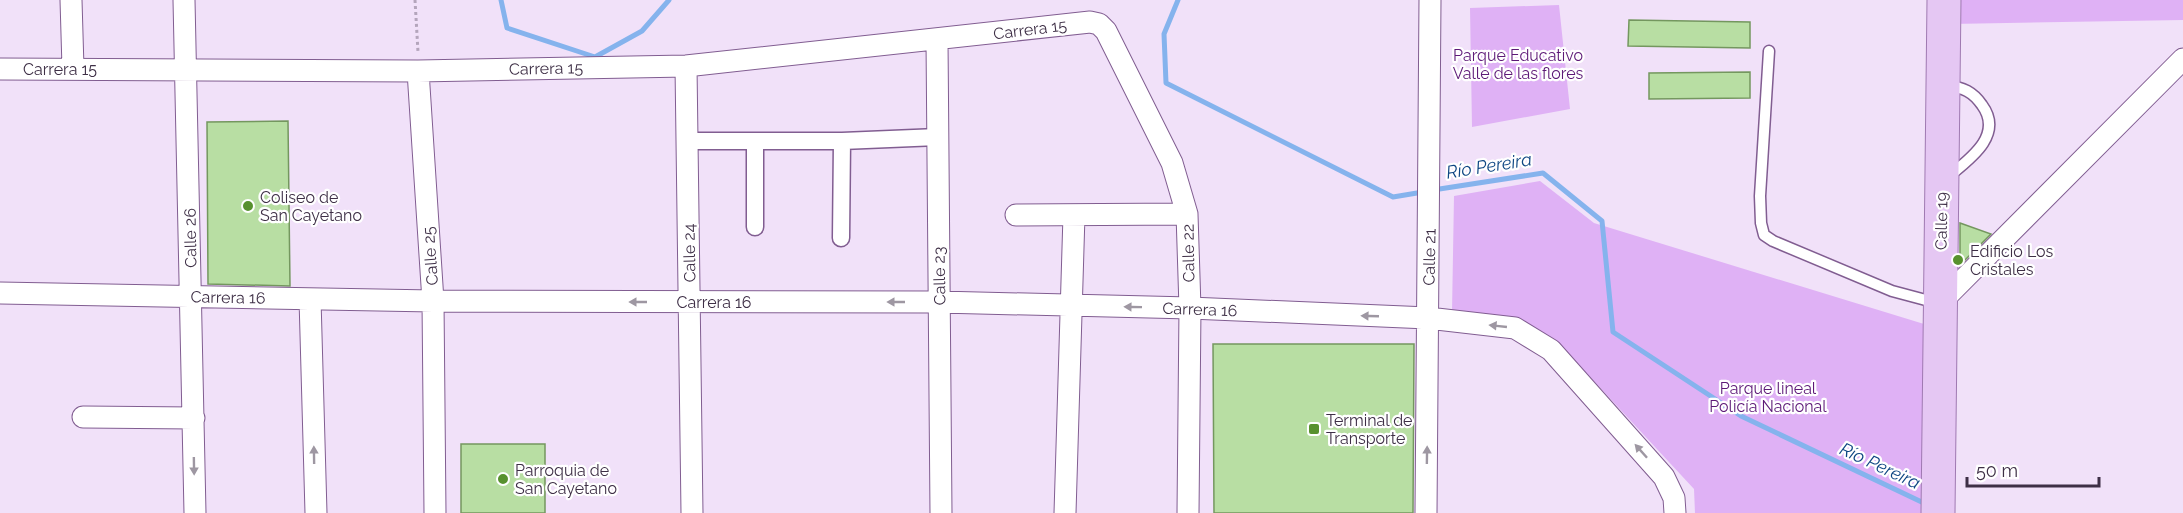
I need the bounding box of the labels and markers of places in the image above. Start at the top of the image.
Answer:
place label: Coliseo de San Cayetano [260,188,362,225]
marker: Coliseo de San Cayetano [241,199,255,213]
place label: Edificio Los Cristales [1970,242,2054,279]
marker: Edificio Los Cristales [1951,253,1965,267]
place label: Terminal de Transporte [1326,411,1413,448]
marker: Terminal de Transporte [1307,422,1321,436]
place label: Parroquia de San Cayetano [515,461,617,498]
marker: Parroquia de San Cayetano [496,472,510,486]

